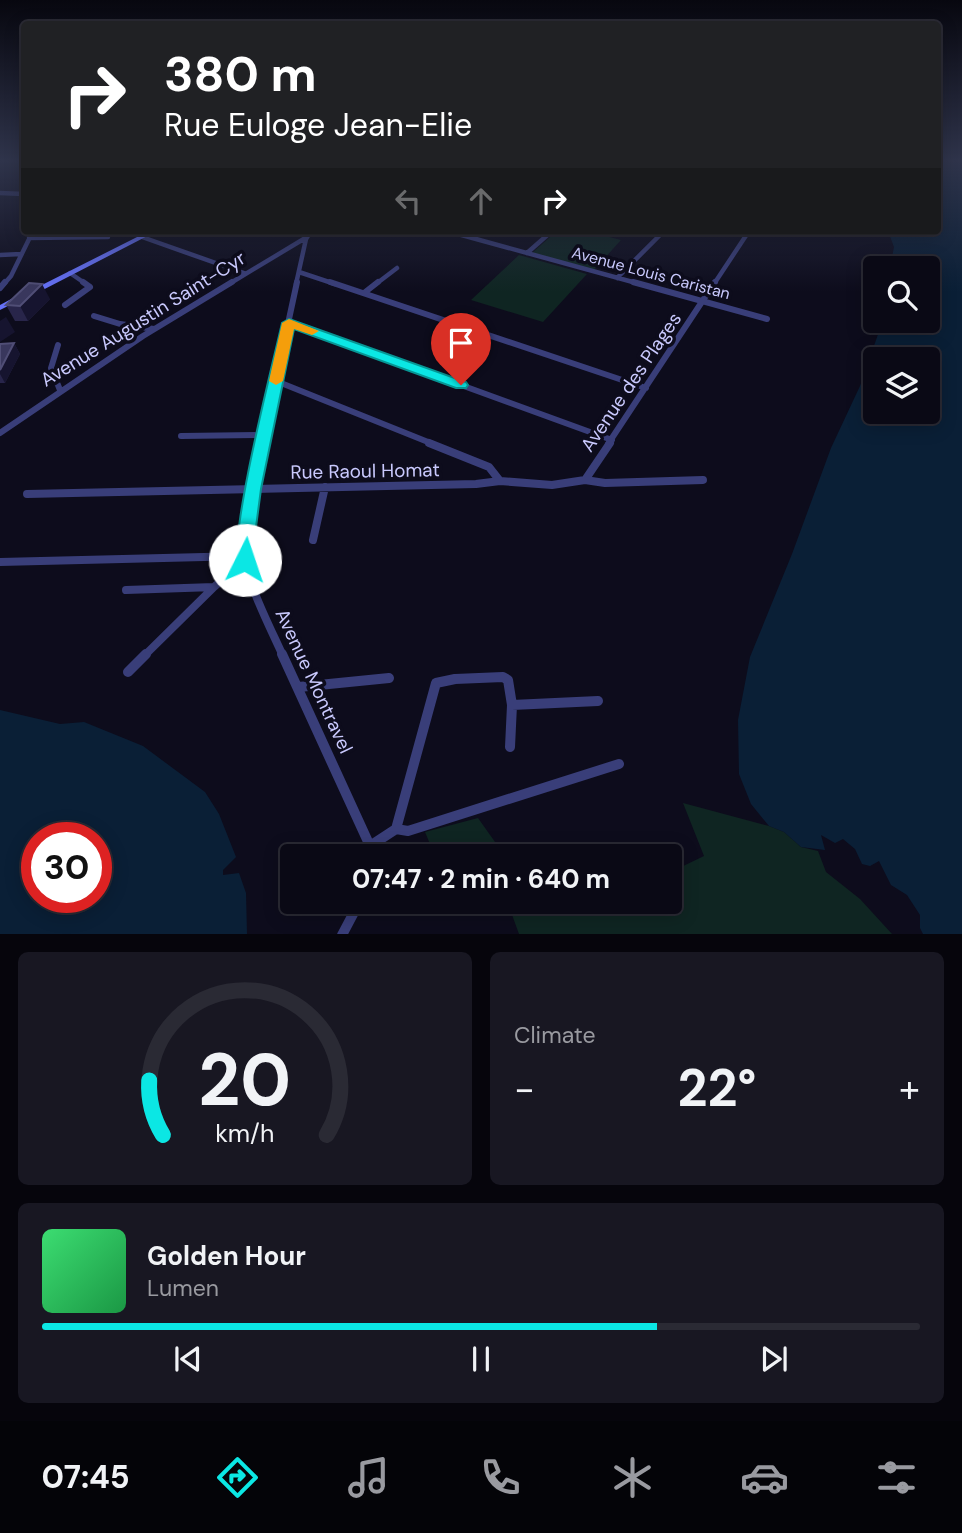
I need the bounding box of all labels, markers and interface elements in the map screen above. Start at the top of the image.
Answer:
text: 380 m [164,42,317,106]
icon: right [49,49,140,140]
text: Rue Euloge Jean-Elie [164,104,472,146]
icon: left [389,182,427,220]
icon: ahead [462,182,500,220]
icon: right [535,182,573,220]
street label: Avenue Louis Caristan [569,242,733,304]
street label: Avenue Augustin Saint-Cyr [36,246,250,392]
map controls [863,256,940,424]
button: search [863,256,940,333]
street label: Avenue des Plages [575,307,687,457]
pin [431,313,491,385]
icon: arrive [442,324,480,362]
button: layers [863,347,940,424]
street label: Rue Raoul Homat [290,457,440,485]
position arrow [208,523,282,597]
street label: Avenue Montravel [270,605,358,757]
speed limit sign: 30 [21,822,112,913]
text: 07:47 · 2 min · 640 m [352,862,610,896]
text: Climate [514,1020,596,1050]
text: 20 [199,1033,291,1128]
text: 22° [678,1054,756,1122]
text: − [514,1064,535,1114]
text: + [899,1064,920,1114]
text: km/h [215,1116,275,1149]
text: Golden Hour [147,1239,306,1273]
text: Lumen [147,1273,219,1303]
icon: previous [169,1340,207,1378]
icon: pause [462,1340,500,1378]
icon: next [755,1340,793,1378]
icon: directions [213,1453,262,1502]
icon: music [344,1453,393,1502]
icon: phone [476,1453,525,1502]
icon: climate [608,1453,657,1502]
icon: car [740,1453,789,1502]
icon: filters [872,1453,921,1502]
text: 07:45 [41,1456,130,1498]

